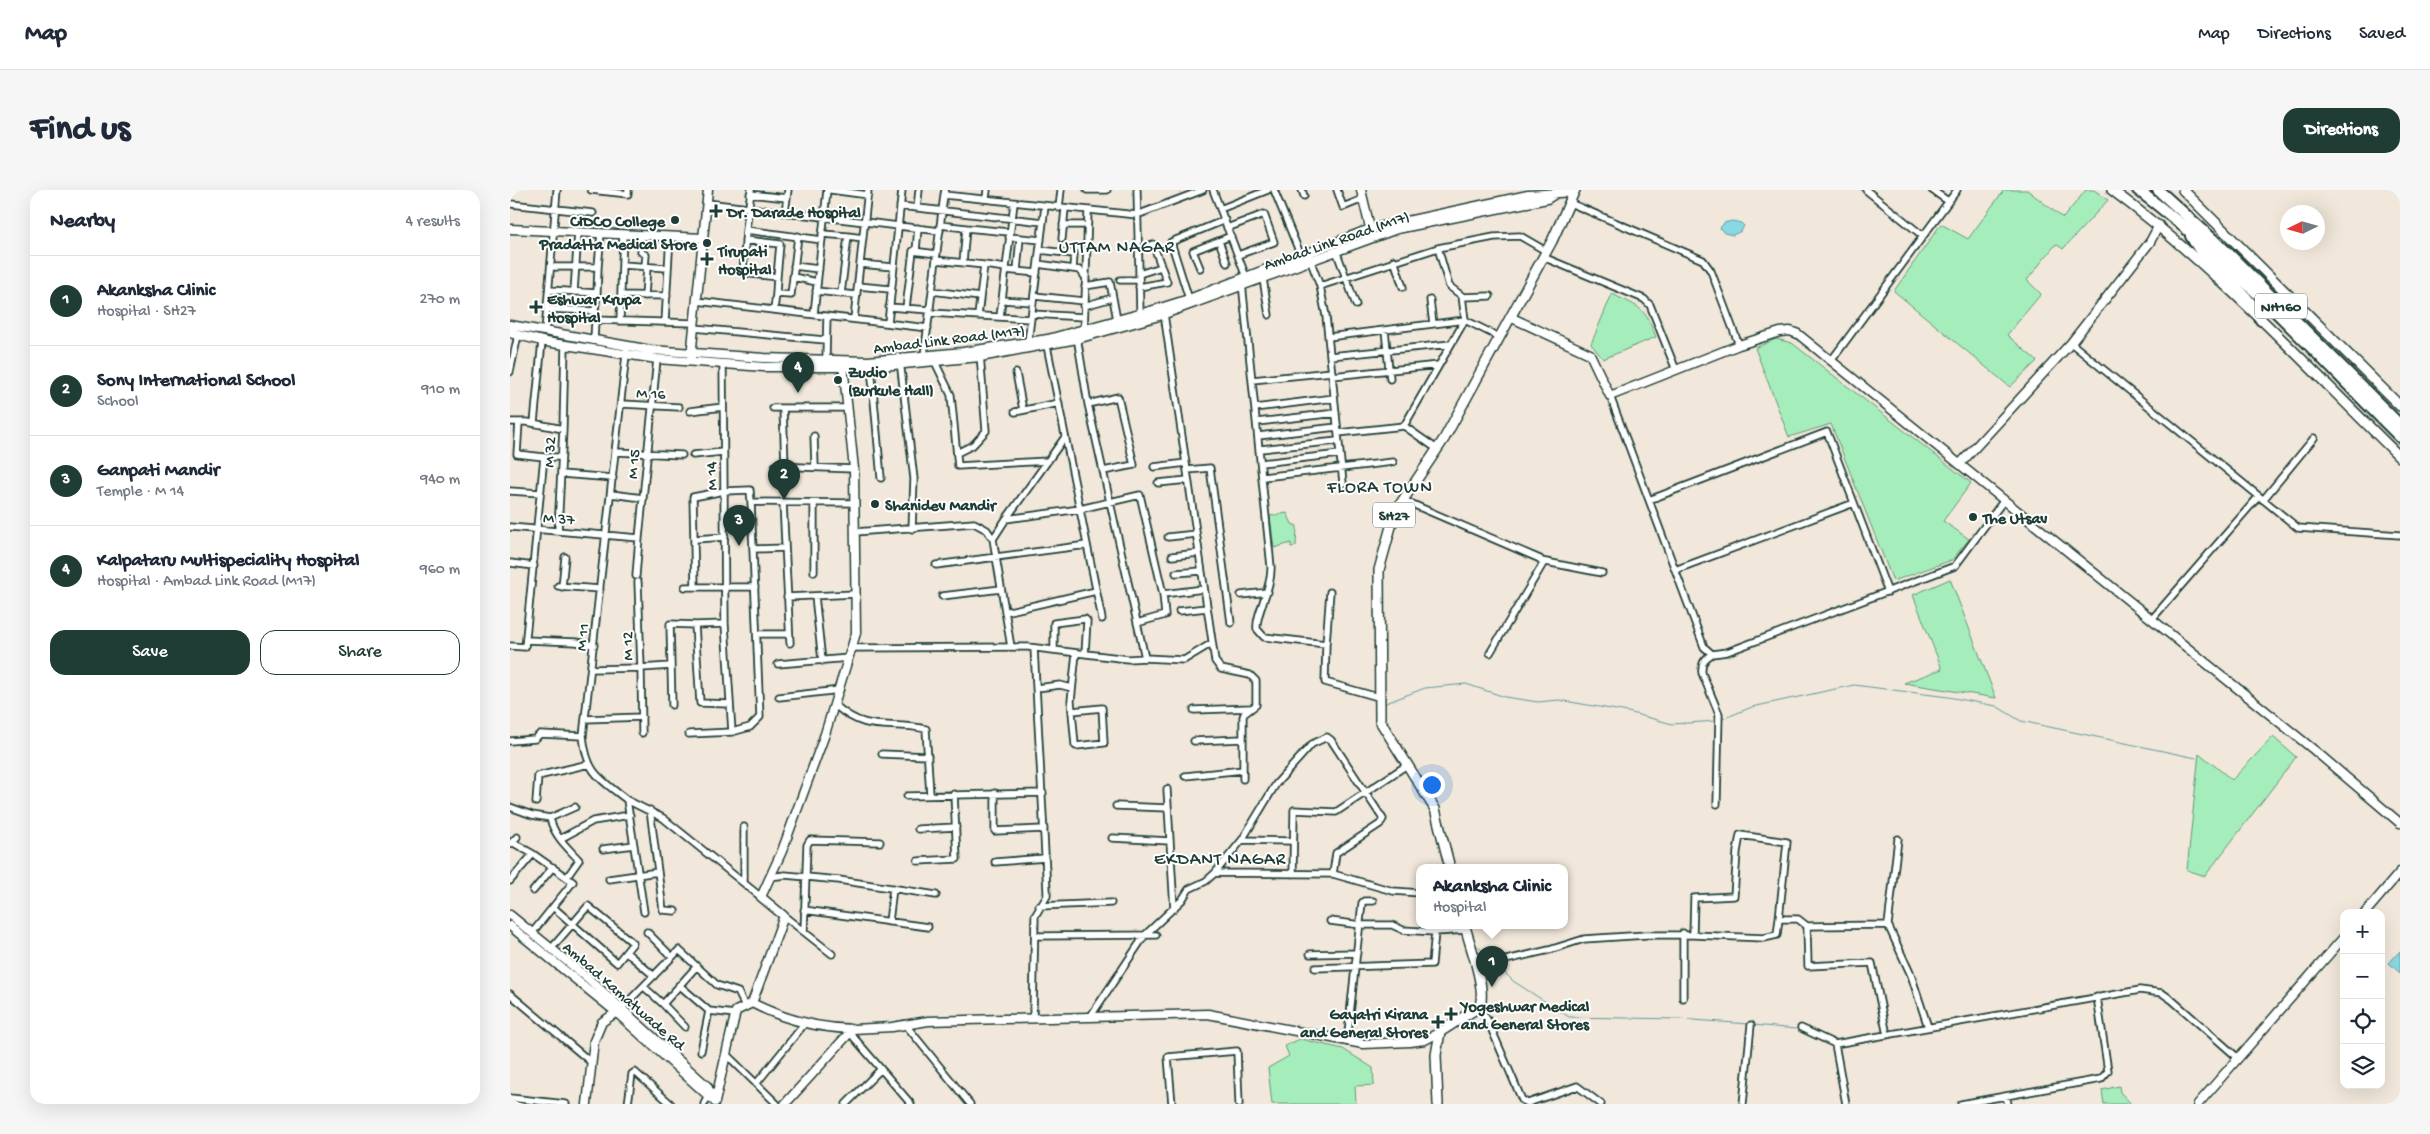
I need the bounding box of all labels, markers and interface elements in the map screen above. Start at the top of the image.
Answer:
text: Map [25,20,67,49]
text: Map [2198,24,2230,45]
text: Directions [2258,24,2331,45]
text: Saved [2359,24,2405,45]
button: Directions [2283,108,2400,153]
text: Find us [30,110,130,151]
marker: Dr. Darade Hospital [709,204,723,218]
place label: Dr. Darade Hospital [725,205,861,224]
north arrow [2280,205,2325,250]
street label: Ambad Link Road (M17) [1262,208,1412,276]
text: Nearby [50,210,115,235]
text: 4 results [405,213,460,232]
place label: CIDCO College [569,214,666,233]
marker: CIDCO College [669,214,681,226]
place label: Pradatta Medical Store [539,237,698,256]
marker: Pradatta Medical Store [701,237,713,249]
district label: UTTAM NAGAR [1059,238,1175,259]
place label: Tirupati Hospital [716,244,772,281]
marker: Tirupati Hospital [700,252,714,266]
text: Akanksha Clinic [97,280,215,303]
text: 1 [63,291,69,310]
text: 270 m [420,291,460,310]
place label: Eshwar Krupa Hospital [547,292,642,329]
road number: NH160 [2255,294,2307,318]
marker: Eshwar Krupa Hospital [529,300,543,314]
text: Hospital · SH27 [97,303,196,322]
street label: Ambad Link Road (M17) [872,323,1026,360]
pin: 4 [782,352,814,393]
place label: Zudio (Burkule Hall) [848,365,934,402]
text: Sony International School [97,370,295,393]
marker: Zudio (Burkule Hall) [832,374,844,386]
text: 2 [62,381,70,400]
text: 910 m [421,381,460,400]
street label: M 16 [636,385,667,406]
text: School [97,393,139,412]
street label: M 32 [541,436,562,468]
street label: M 15 [625,449,646,480]
pin: 2 [768,459,800,500]
text: Ganpati Mandir [97,460,220,483]
street label: M 14 [703,461,723,491]
text: 3 [62,471,70,490]
text: 940 m [420,471,460,490]
district label: FLORA TOWN [1326,478,1433,499]
text: Temple · M 14 [97,483,184,502]
marker: Shanidev Mandir [869,498,881,510]
place label: Shanidev Mandir [885,498,998,517]
road number: SH27 [1373,502,1415,528]
pin: 3 [723,505,755,546]
street label: M 37 [542,510,576,531]
marker: The Utsav [1967,511,1979,523]
place label: The Utsav [1981,511,2047,530]
text: Kalpataru Multispeciality Hospital [97,550,360,573]
text: 4 [62,561,70,580]
text: 960 m [420,561,460,580]
text: Hospital · Ambad Link Road (M17) [97,573,316,592]
street label: M 11 [573,622,596,652]
button: Save [50,630,250,675]
button: Share [260,630,460,675]
street label: M 12 [620,631,639,661]
your location [1419,772,1445,798]
district label: EKDANT NAGAR [1154,850,1286,871]
popup [1416,864,1568,929]
text: Akanksha Clinic [1433,876,1551,899]
text: Hospital [1433,899,1487,918]
map controls [2340,909,2385,1089]
button: + [2340,909,2385,954]
street label: Ambad Kamatwade Rd [558,939,689,1057]
pin: 1 [1476,946,1508,987]
button: − [2340,954,2385,999]
place label: Yogeshwar Medical and General Stores [1459,999,1590,1036]
button: locate [2340,999,2385,1044]
place label: Gayatri Kirana and General Stores [1299,1007,1429,1044]
marker: Yogeshwar Medical and General Stores [1445,1008,1457,1020]
marker: Gayatri Kirana and General Stores [1432,1016,1444,1028]
button: layers [2340,1044,2385,1089]

